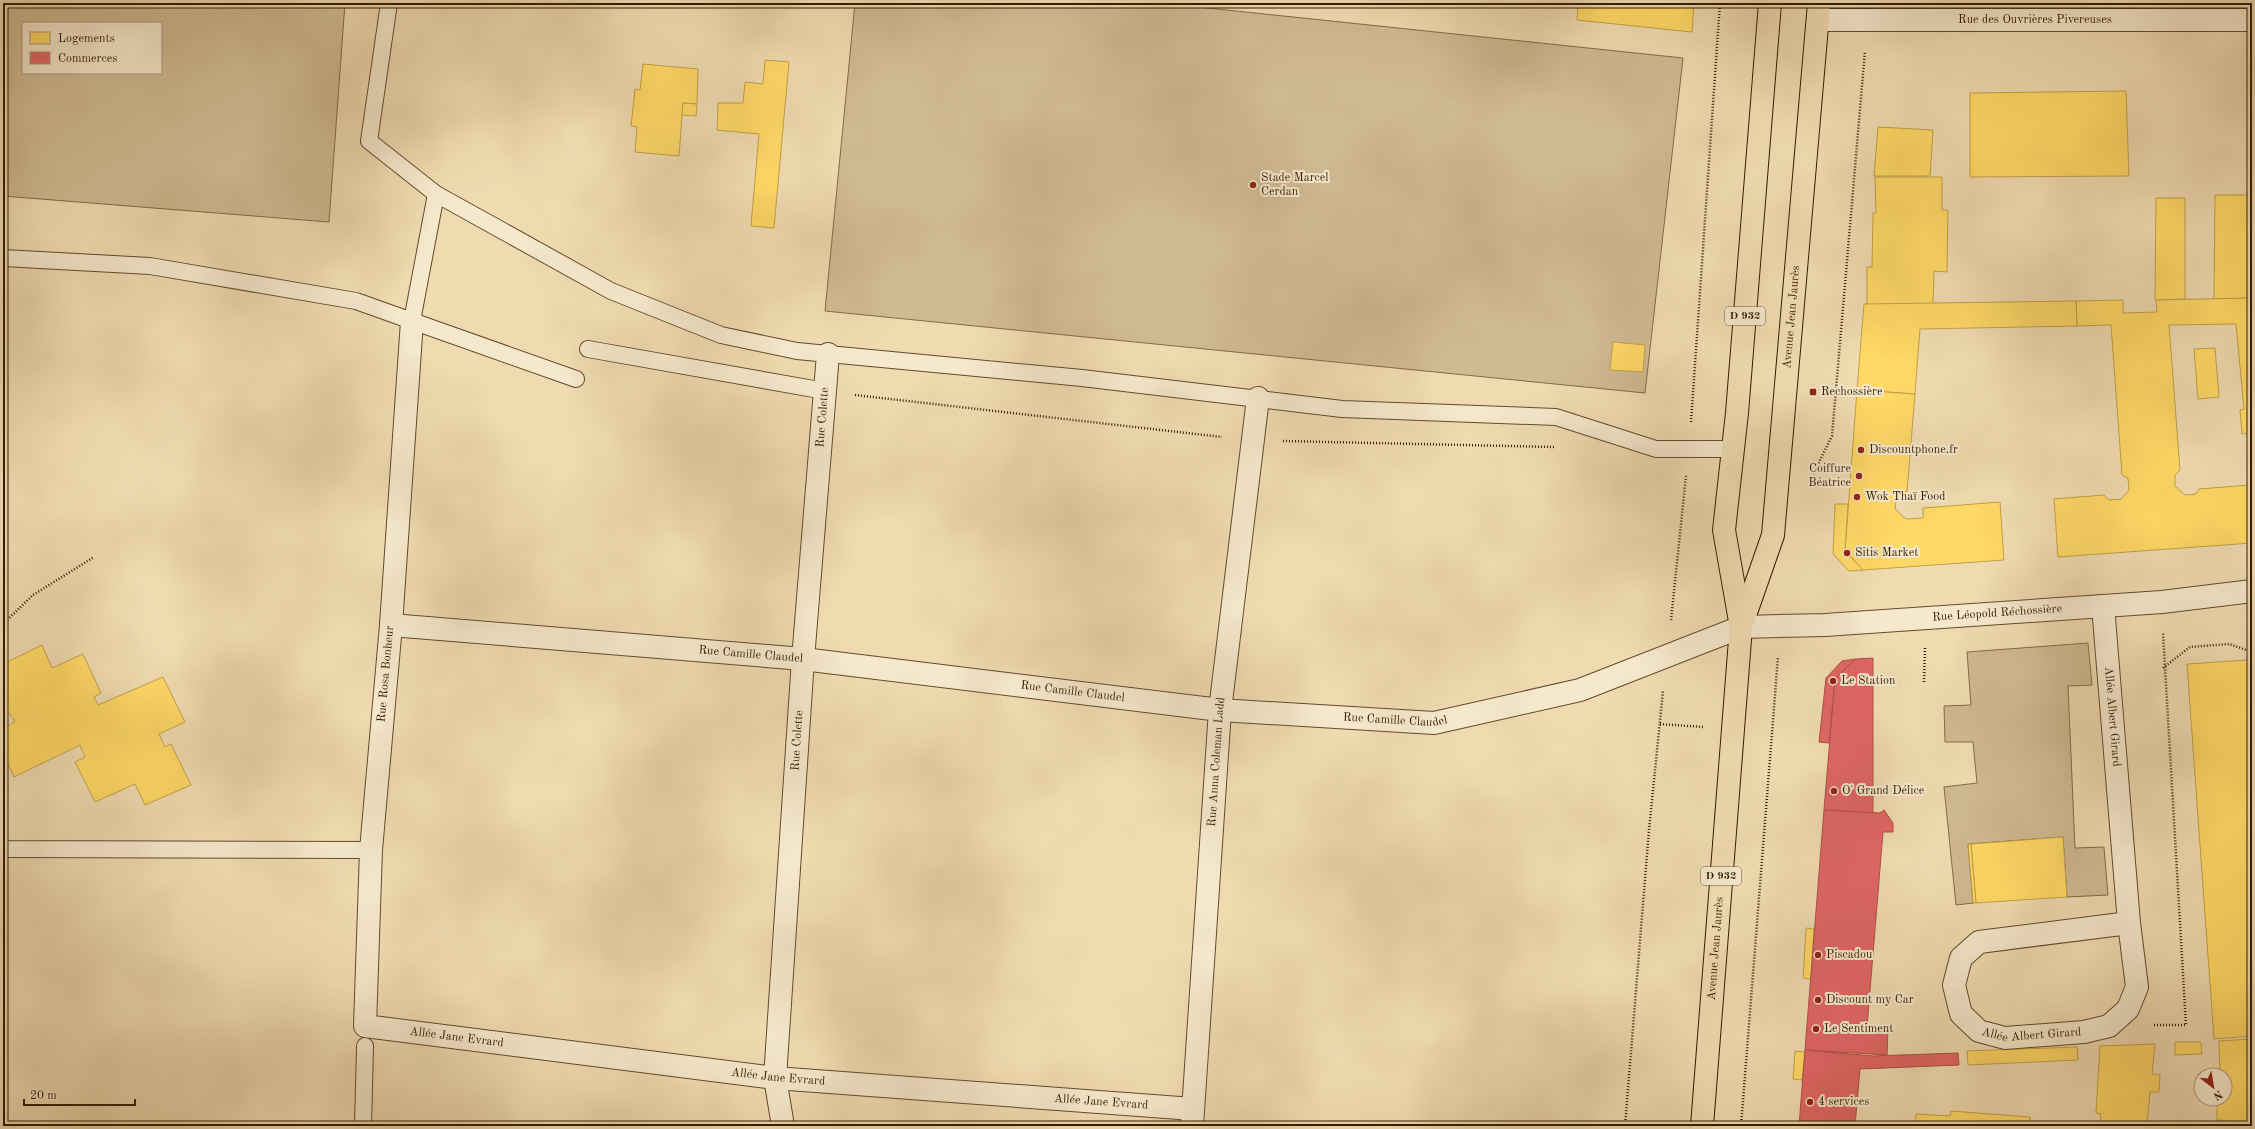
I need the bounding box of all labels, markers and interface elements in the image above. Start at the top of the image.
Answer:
street label: Rue des Ouvrières Pivereuses [1958,14,2112,26]
legend [22,22,162,74]
text: Logements [58,33,115,45]
text: Commerces [58,53,117,65]
place label: Stade Marcel Cerdan [1261,172,1329,198]
marker: Stade Marcel Cerdan [1248,180,1258,190]
street label: Avenue Jean Jaurès [1781,265,1802,369]
road number: D 932 [1725,307,1765,325]
street label: Rue Colette [814,386,831,448]
place label: Rechossière [1821,386,1883,398]
marker: Rechossière [1808,387,1818,397]
place label: Discountphone.fr [1869,444,1958,456]
marker: Discountphone.fr [1856,445,1866,455]
place label: Coiffure Béatrice [1808,463,1851,489]
marker: Coiffure Béatrice [1854,471,1864,481]
place label: Wok Thaï Food [1865,491,1945,503]
marker: Wok Thaï Food [1852,492,1862,502]
place label: Sitis Market [1855,547,1919,559]
marker: Sitis Market [1842,548,1852,558]
street label: Rue Léopold Réchossière [1932,603,2063,624]
street label: Rue Rosa Bonheur [376,625,396,723]
street label: Rue Camille Claudel [698,644,803,665]
street label: Allée Albert Girard [2102,666,2122,767]
place label: Le Station [1841,675,1896,687]
marker: Le Station [1828,676,1838,686]
street label: Rue Camille Claudel [1020,680,1125,704]
street label: Rue Anna Coleman Ladd [1206,696,1228,827]
street label: Rue Colette [790,709,806,771]
street label: Rue Camille Claudel [1343,711,1448,729]
place label: O' Grand Délice [1842,785,1925,797]
marker: O' Grand Délice [1829,786,1839,796]
road number: D 932 [1701,867,1741,885]
street label: Avenue Jean Jaurès [1706,896,1726,1001]
place label: Piscadou [1826,949,1873,961]
marker: Piscadou [1813,950,1823,960]
place label: Discount my Car [1826,994,1914,1006]
marker: Discount my Car [1813,995,1823,1005]
place label: Le Sentiment [1824,1023,1894,1035]
marker: Le Sentiment [1811,1024,1821,1034]
street label: Allée Jane Evrard [409,1026,504,1050]
street label: Allée Albert Girard [1980,1026,2082,1045]
street label: Allée Jane Evrard [730,1066,826,1088]
north arrow [2193,1067,2233,1107]
scale bar [24,1081,135,1107]
text: N [2210,1087,2224,1101]
text: 20 m [30,1090,57,1102]
street label: Allée Jane Evrard [1053,1093,1149,1112]
place label: 4 services [1818,1096,1870,1108]
marker: 4 services [1805,1097,1815,1107]

